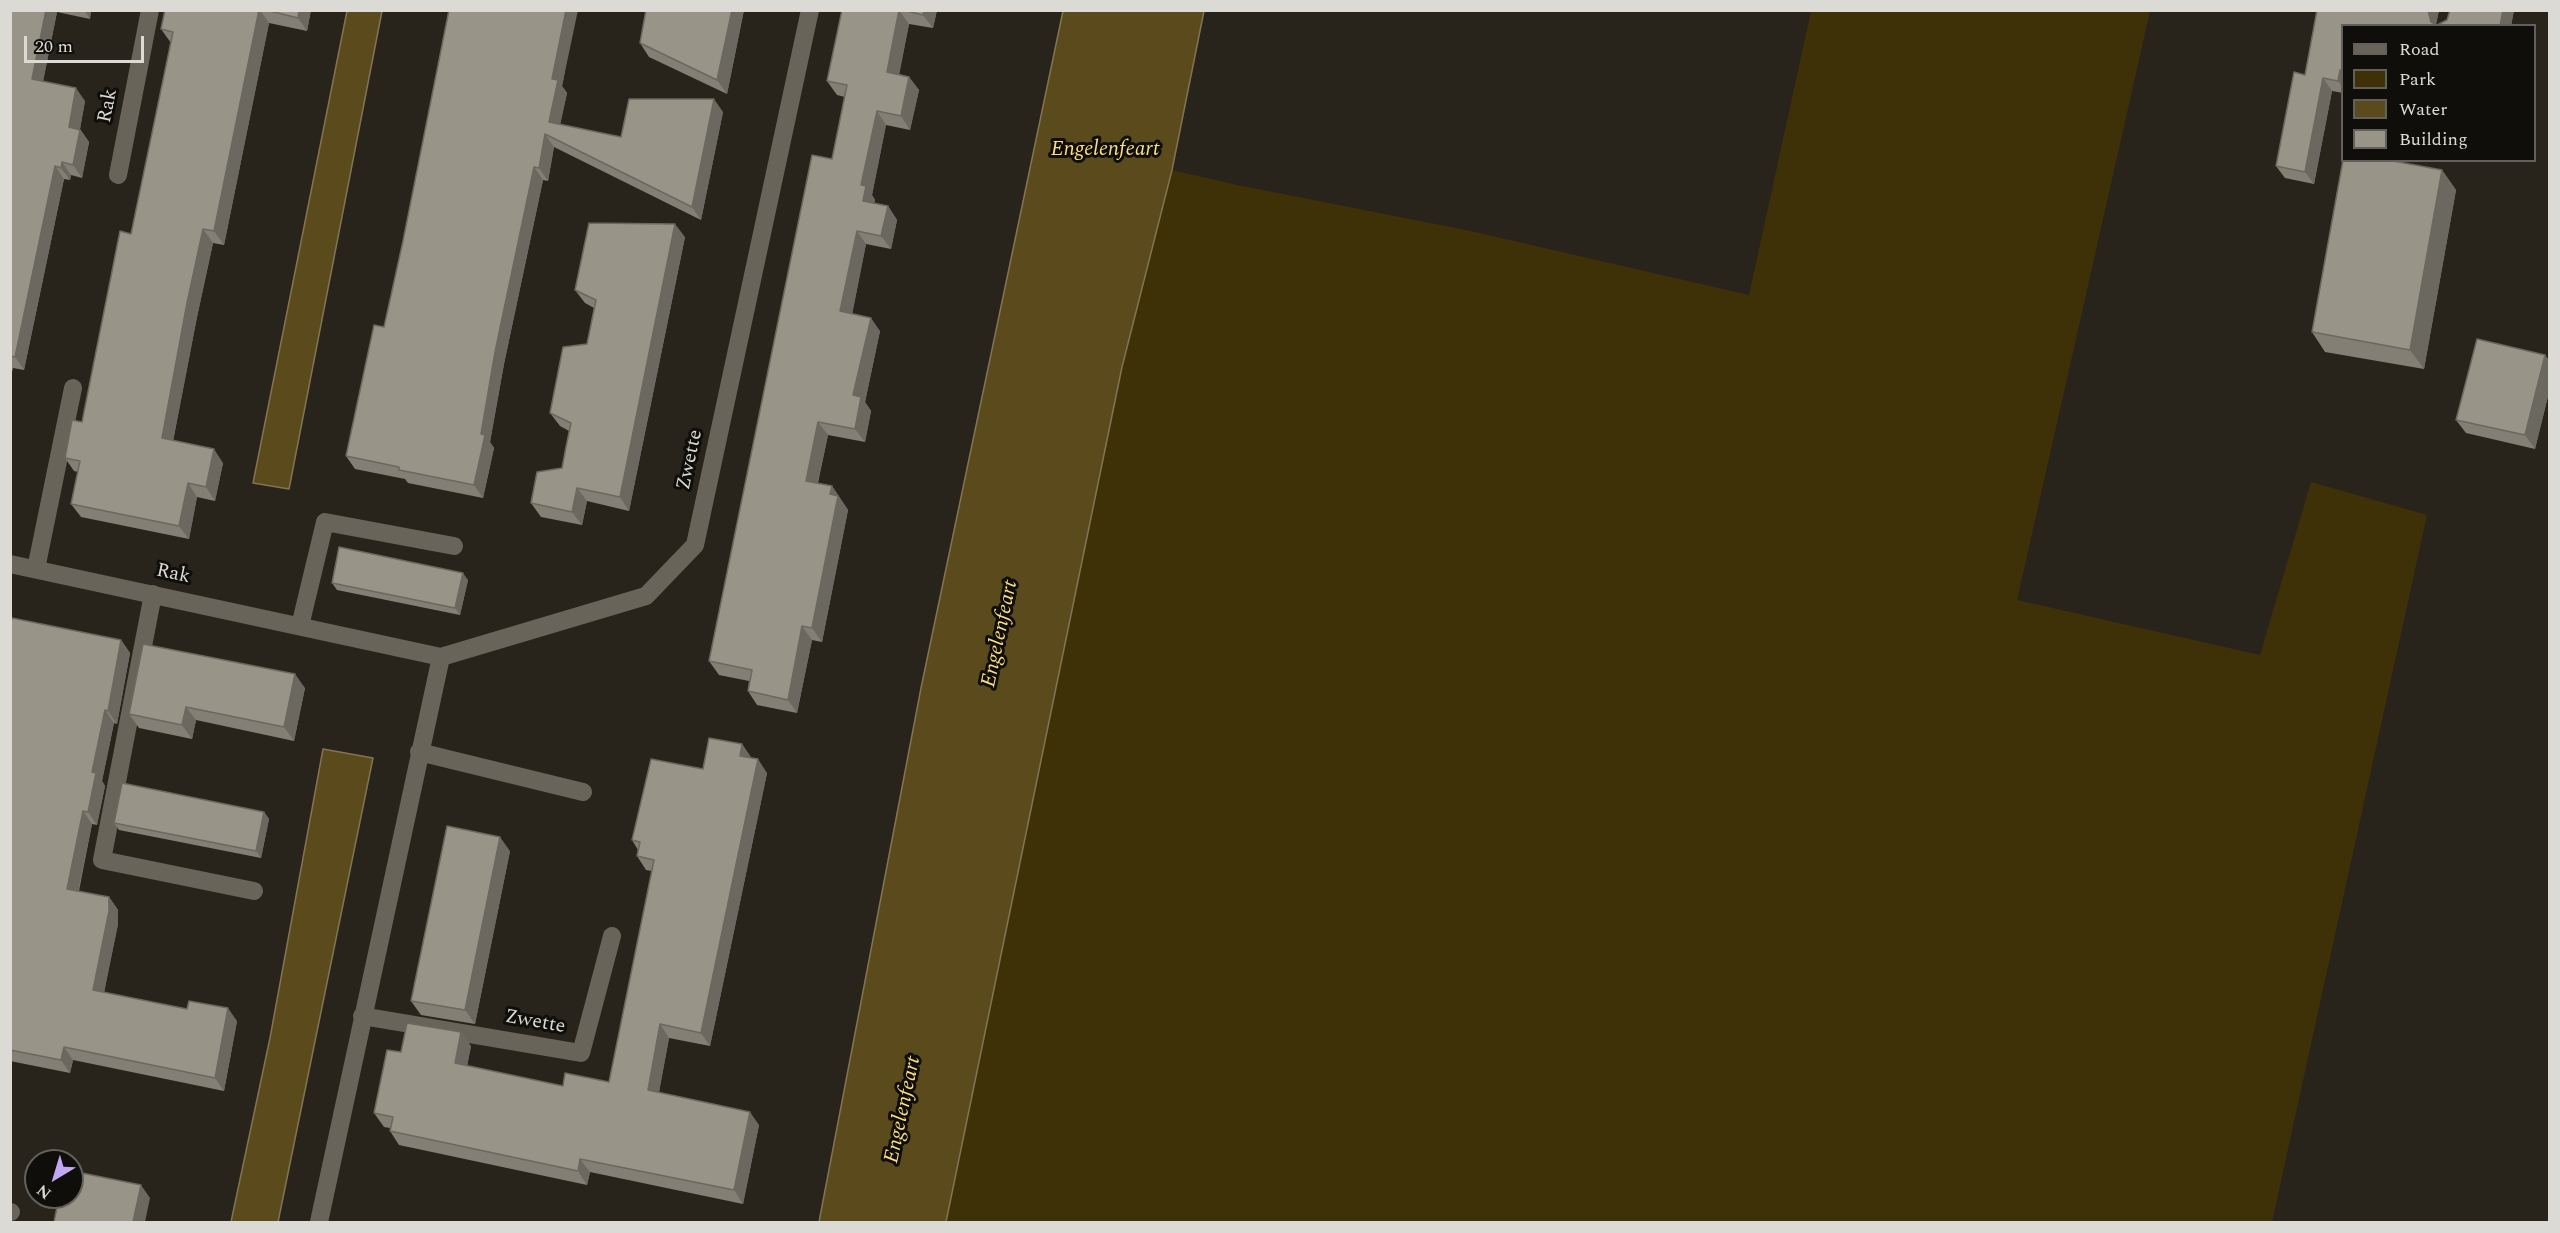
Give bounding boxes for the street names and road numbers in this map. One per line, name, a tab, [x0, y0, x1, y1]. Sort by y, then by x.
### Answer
street label: Rak	[94, 87, 124, 125]
street label: Zwette	[673, 428, 709, 492]
street label: Rak	[154, 560, 192, 590]
street label: Zwette	[503, 1006, 567, 1040]

